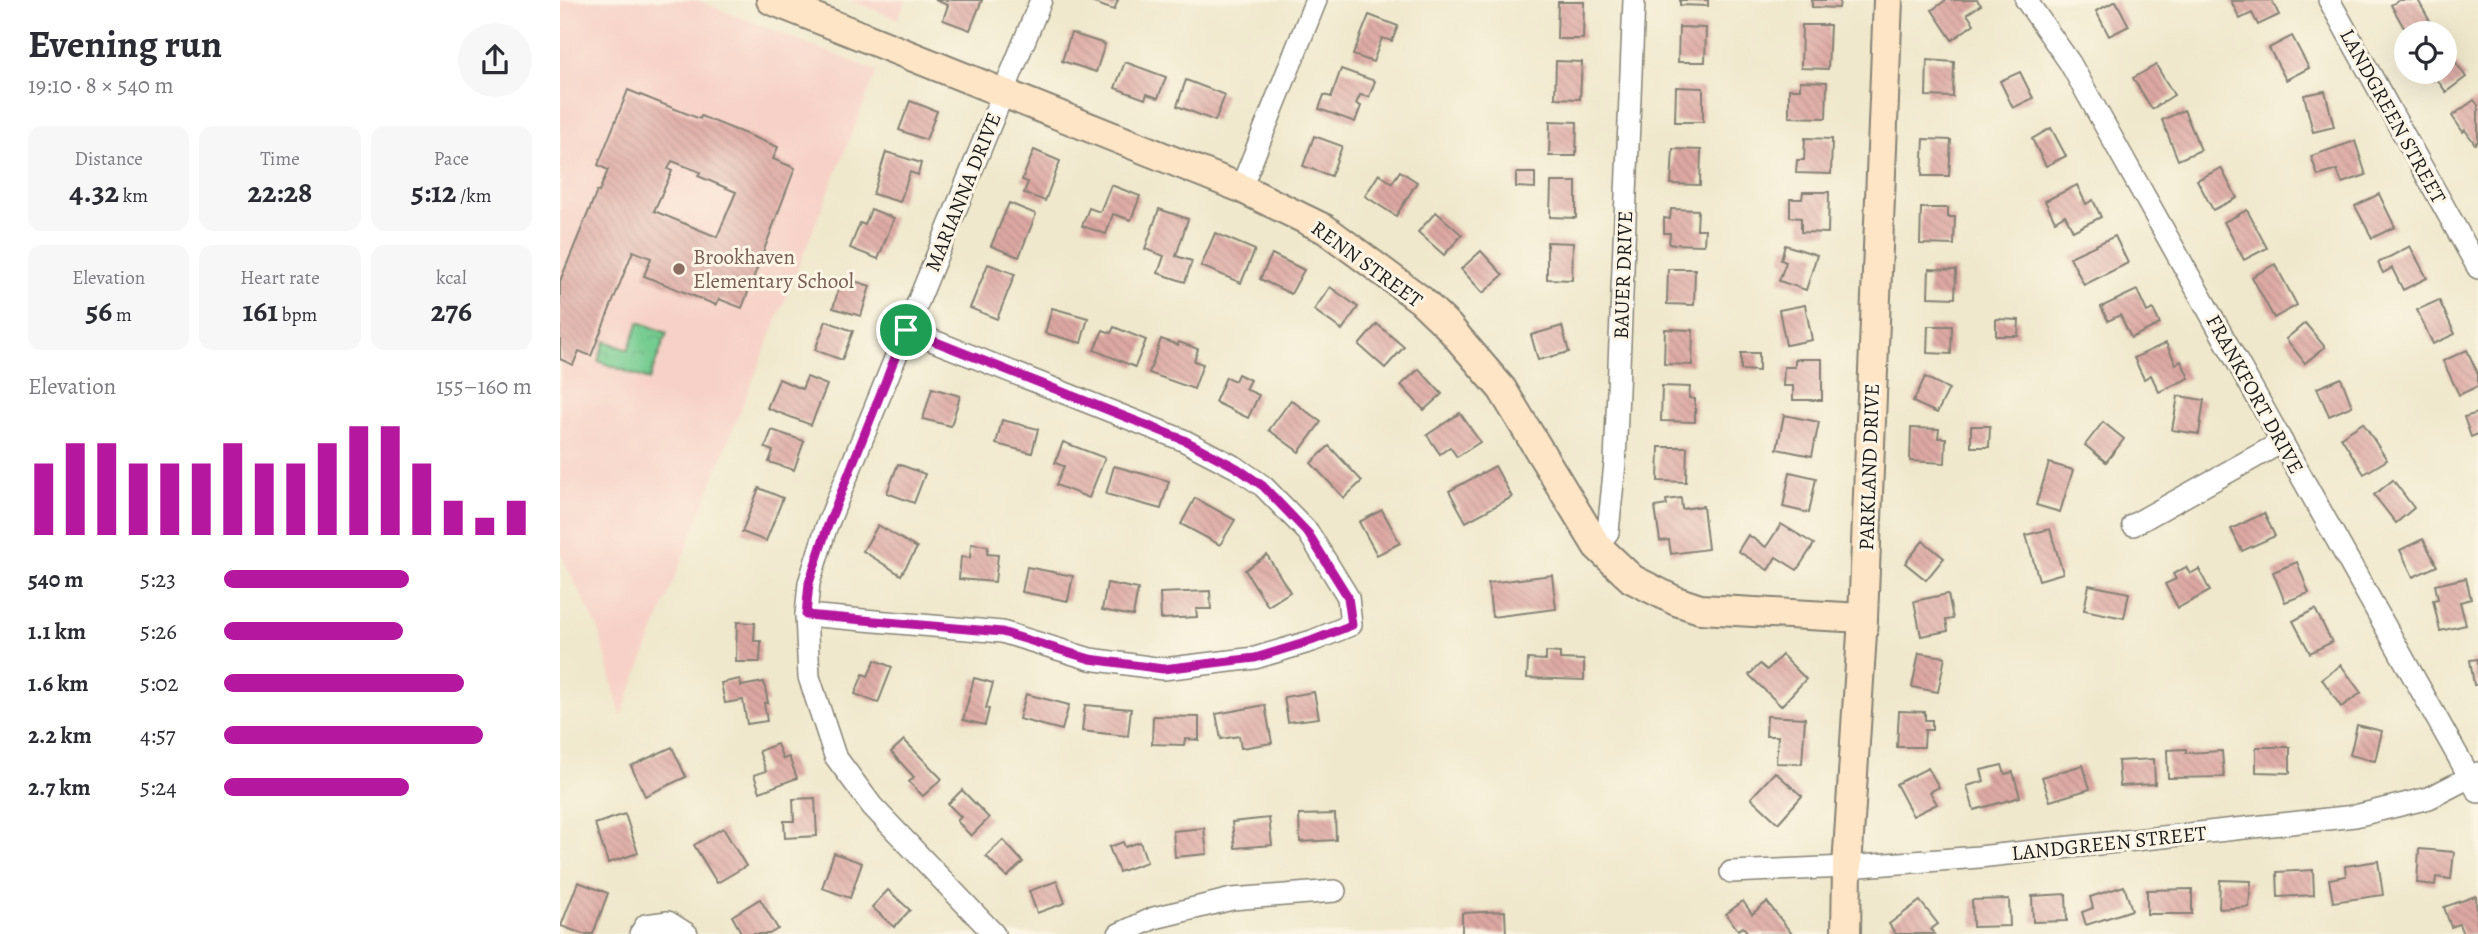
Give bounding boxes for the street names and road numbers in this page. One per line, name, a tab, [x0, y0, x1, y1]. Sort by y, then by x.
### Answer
street label: LANDGREEN STREET	[2333, 24, 2453, 209]
street label: MARIANNA DRIVE	[918, 108, 1008, 276]
street label: BAUER DRIVE	[1607, 210, 1639, 340]
street label: RENN STREET	[1306, 214, 1429, 314]
street label: FRANKFORT DRIVE	[2200, 309, 2310, 479]
street label: PARKLAND DRIVE	[1852, 383, 1886, 551]
street label: LANDGREEN STREET	[2010, 819, 2208, 867]

